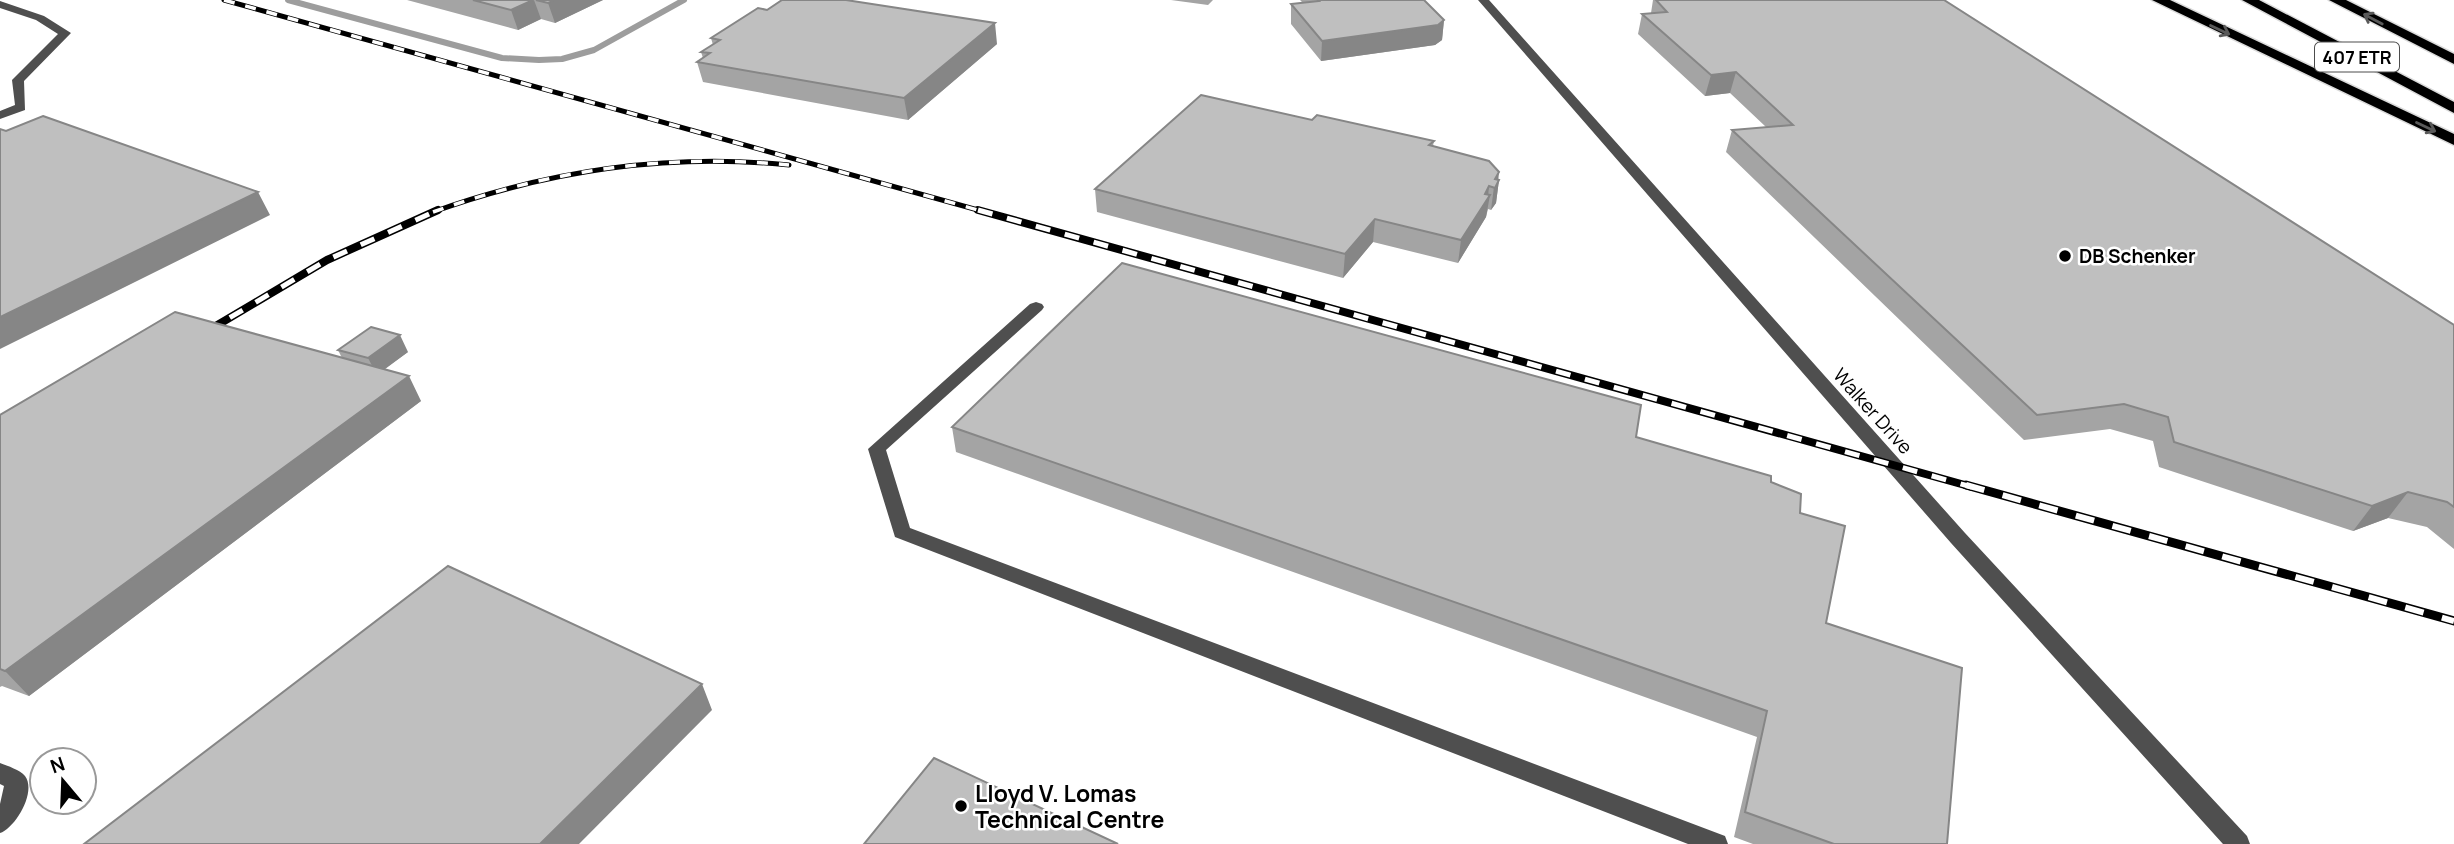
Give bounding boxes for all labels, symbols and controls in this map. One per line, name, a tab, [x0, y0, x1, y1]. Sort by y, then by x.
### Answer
one-way arrow	[2363, 12, 2383, 26]
one-way arrow	[2209, 24, 2230, 37]
road number: 407 ETR	[2315, 42, 2399, 72]
one-way arrow	[2415, 121, 2436, 134]
place label: DB Schenker	[2079, 243, 2196, 269]
marker: DB Schenker	[2057, 248, 2073, 264]
street label: Walker Drive	[1827, 362, 1919, 460]
north arrow	[28, 746, 98, 816]
text: N	[47, 750, 68, 779]
place label: Lloyd V. Lomas Technical Centre	[975, 777, 1165, 835]
marker: Lloyd V. Lomas Technical Centre	[953, 798, 969, 814]

